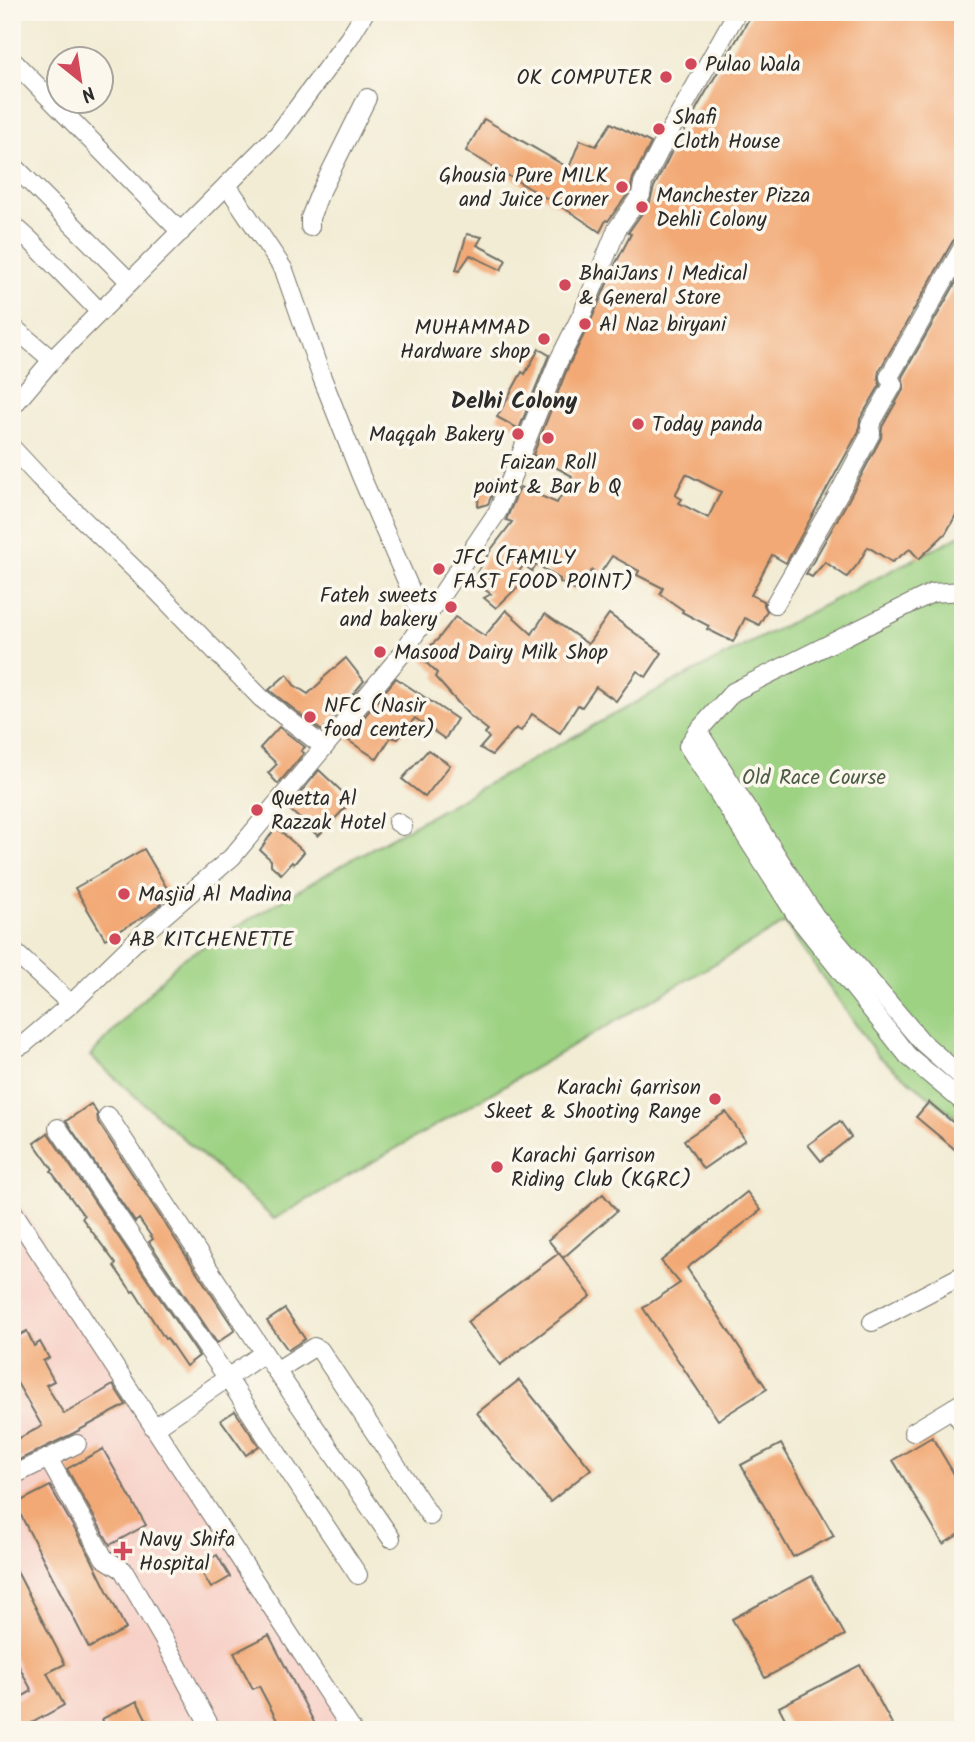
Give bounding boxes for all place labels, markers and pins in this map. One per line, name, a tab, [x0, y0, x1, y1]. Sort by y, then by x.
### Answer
place label: Pulao Wala	[705, 49, 801, 82]
marker: Pulao Wala	[683, 56, 699, 72]
place label: OK COMPUTER	[517, 62, 652, 95]
marker: OK COMPUTER	[658, 69, 674, 85]
place label: Shafi Cloth House	[673, 102, 781, 159]
marker: Shafi Cloth House	[651, 121, 667, 137]
place label: Ghousia Pure MILK and Juice Corner	[439, 160, 609, 217]
marker: Ghousia Pure MILK and Juice Corner	[614, 179, 630, 195]
place label: Manchester Pizza Dehli Colony	[656, 180, 810, 237]
marker: Manchester Pizza Dehli Colony	[634, 199, 650, 215]
place label: BhaiJans I Medical & General Store	[579, 258, 747, 315]
marker: BhaiJans I Medical & General Store	[557, 277, 573, 293]
place label: Al Naz biryani	[599, 309, 727, 342]
place label: MUHAMMAD Hardware shop	[400, 312, 530, 369]
marker: Al Naz biryani	[577, 316, 593, 332]
marker: MUHAMMAD Hardware shop	[536, 331, 552, 347]
place label: Today panda	[652, 409, 763, 442]
marker: Today panda	[630, 416, 646, 432]
place label: Maqqah Bakery	[369, 419, 504, 452]
marker: Maqqah Bakery	[510, 426, 526, 442]
marker: Faizan Roll point & Bar b Q	[540, 430, 556, 446]
place label: Faizan Roll point & Bar b Q	[474, 447, 622, 504]
place label: JFC (FAMILY FAST FOOD POINT)	[453, 542, 633, 599]
marker: JFC (FAMILY FAST FOOD POINT)	[431, 561, 447, 577]
place label: Fateh sweets and bakery	[320, 580, 437, 637]
marker: Fateh sweets and bakery	[443, 599, 459, 615]
place label: Masood Dairy Milk Shop	[394, 637, 608, 670]
marker: Masood Dairy Milk Shop	[372, 644, 388, 660]
place label: NFC (Nasir food center)	[324, 690, 435, 747]
marker: NFC (Nasir food center)	[302, 709, 318, 725]
place label: Quetta Al Razzak Hotel	[271, 783, 386, 840]
marker: Quetta Al Razzak Hotel	[249, 802, 265, 818]
place label: Masjid Al Madina	[138, 879, 292, 912]
marker: Masjid Al Madina	[116, 886, 132, 902]
place label: AB KITCHENETTE	[129, 924, 295, 957]
marker: AB KITCHENETTE	[107, 931, 123, 947]
place label: Karachi Garrison Skeet & Shooting Range	[484, 1072, 702, 1129]
marker: Karachi Garrison Skeet & Shooting Range	[707, 1091, 723, 1107]
place label: Karachi Garrison Riding Club (KGRC)	[511, 1140, 691, 1197]
marker: Karachi Garrison Riding Club (KGRC)	[489, 1159, 505, 1175]
place label: Navy Shifa Hospital	[139, 1524, 235, 1581]
marker: Navy Shifa Hospital	[113, 1541, 133, 1561]

